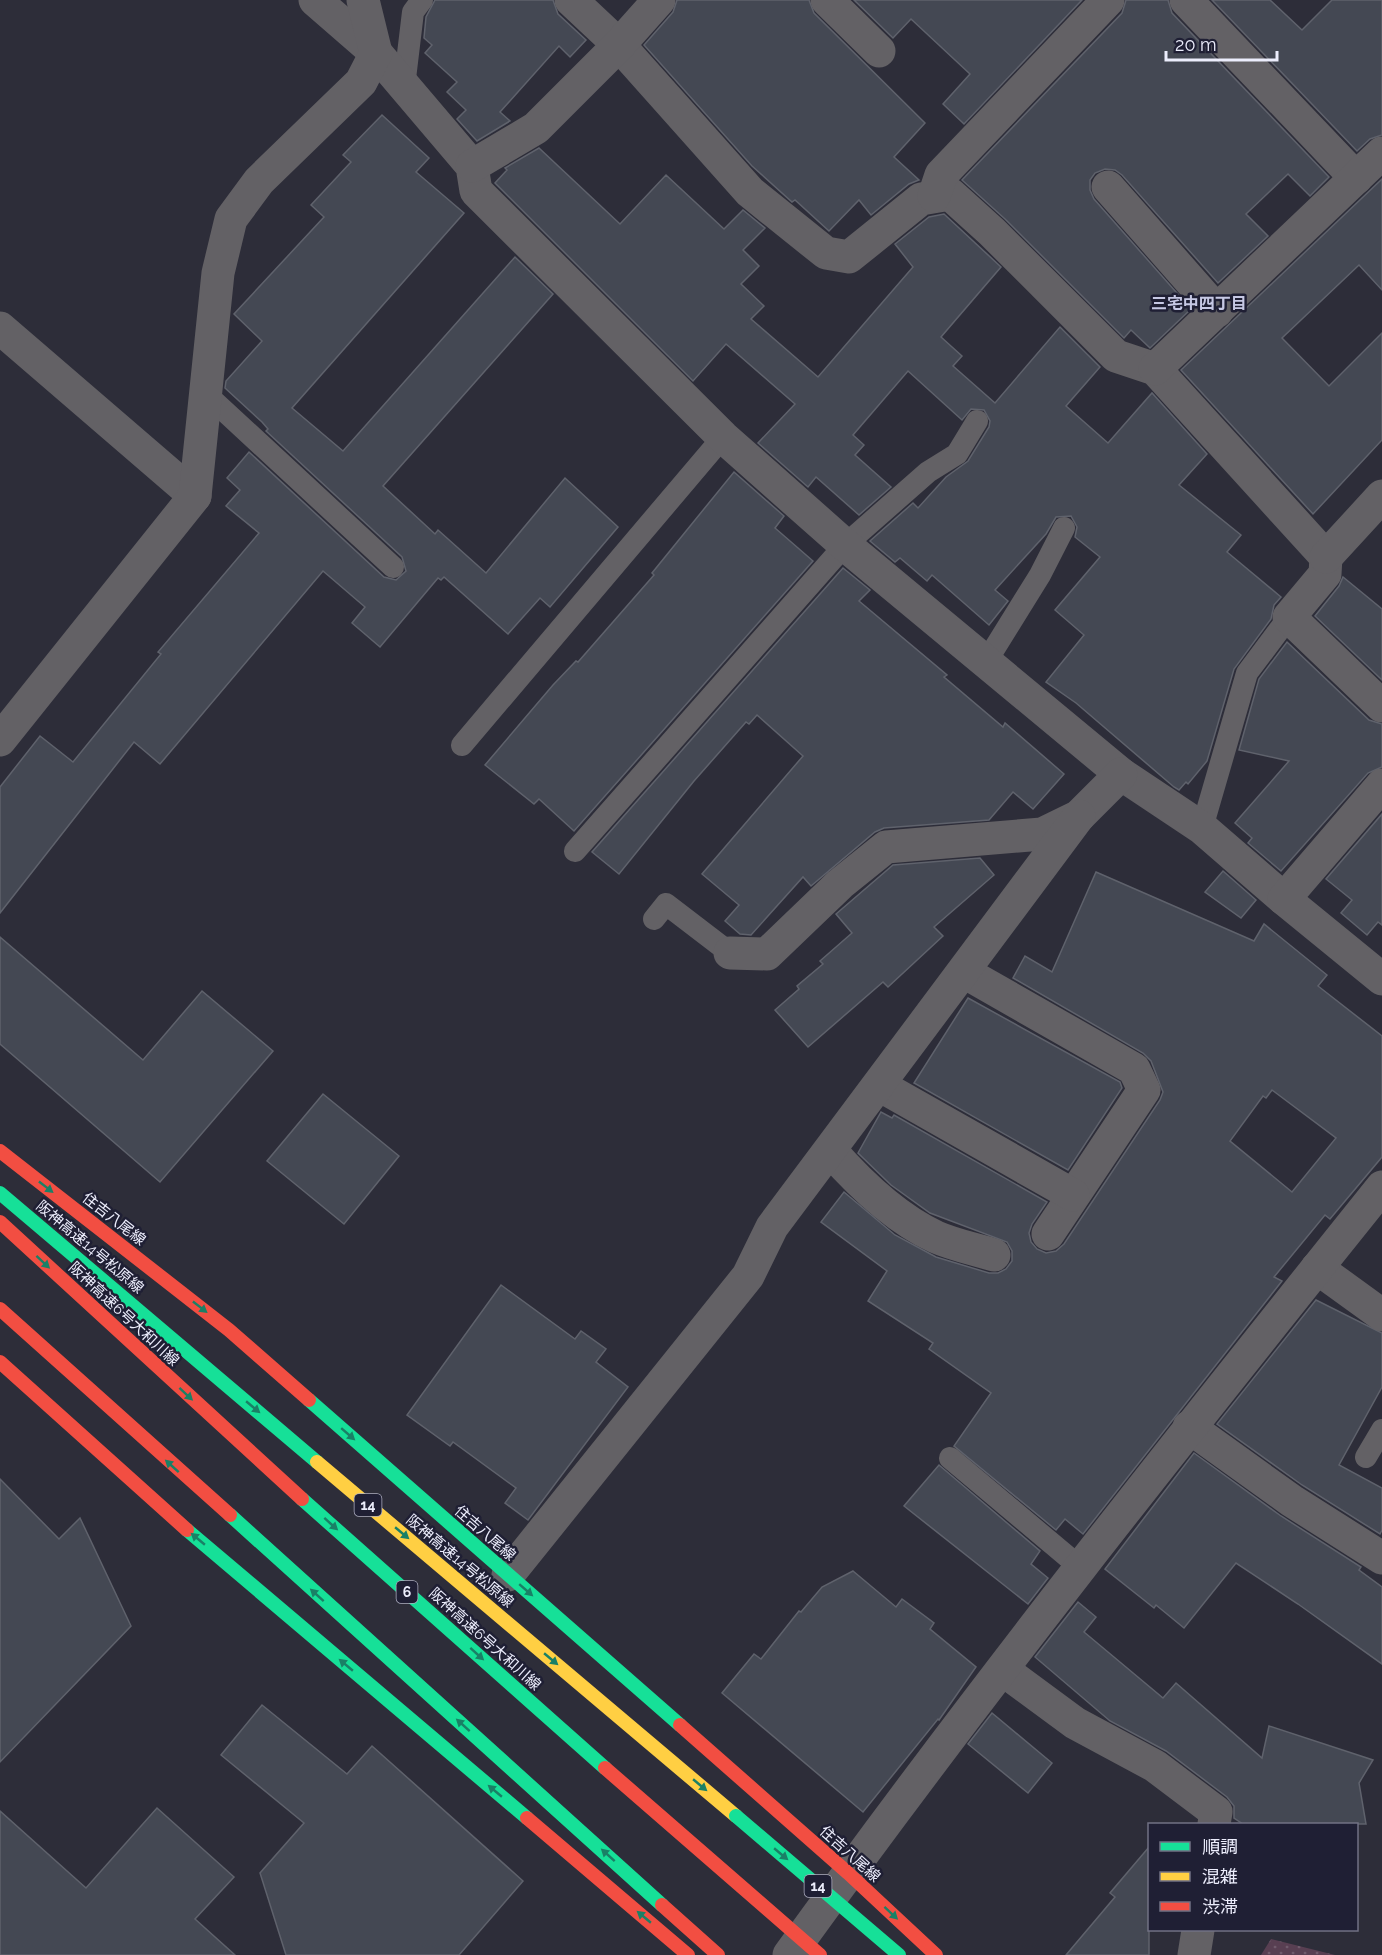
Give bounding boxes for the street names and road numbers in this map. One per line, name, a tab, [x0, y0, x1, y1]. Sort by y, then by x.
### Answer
street label: 住吉八尾線	[79, 1189, 149, 1249]
street label: 阪神高速14号松原線	[33, 1197, 147, 1297]
street label: 阪神高速6号大和川線	[65, 1258, 183, 1370]
road number: 14	[354, 1494, 382, 1516]
street label: 住吉八尾線	[451, 1502, 519, 1564]
street label: 阪神高速14号松原線	[403, 1511, 517, 1611]
road number: 6	[396, 1581, 418, 1603]
street label: 阪神高速6号大和川線	[425, 1584, 545, 1694]
street label: 住吉八尾線	[816, 1822, 884, 1886]
road number: 14	[804, 1875, 832, 1897]

